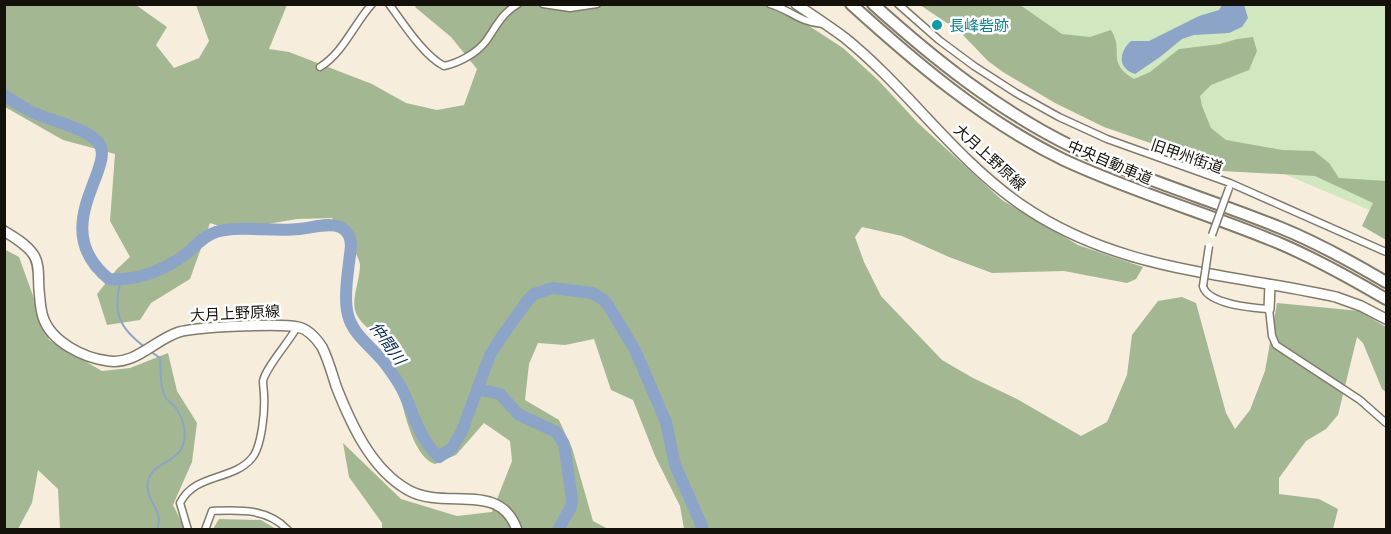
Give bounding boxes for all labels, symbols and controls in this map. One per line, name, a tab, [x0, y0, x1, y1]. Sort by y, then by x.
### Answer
place label: 長峰砦跡	[949, 16, 1009, 35]
marker: 長峰砦跡	[930, 18, 944, 32]
street label: 大月上野原線	[950, 120, 1030, 194]
street label: 旧甲州街道	[1148, 135, 1226, 177]
street label: 中央自動車道	[1065, 136, 1155, 188]
street label: 大月上野原線	[190, 301, 280, 325]
water label: 仲間川	[366, 318, 411, 370]

